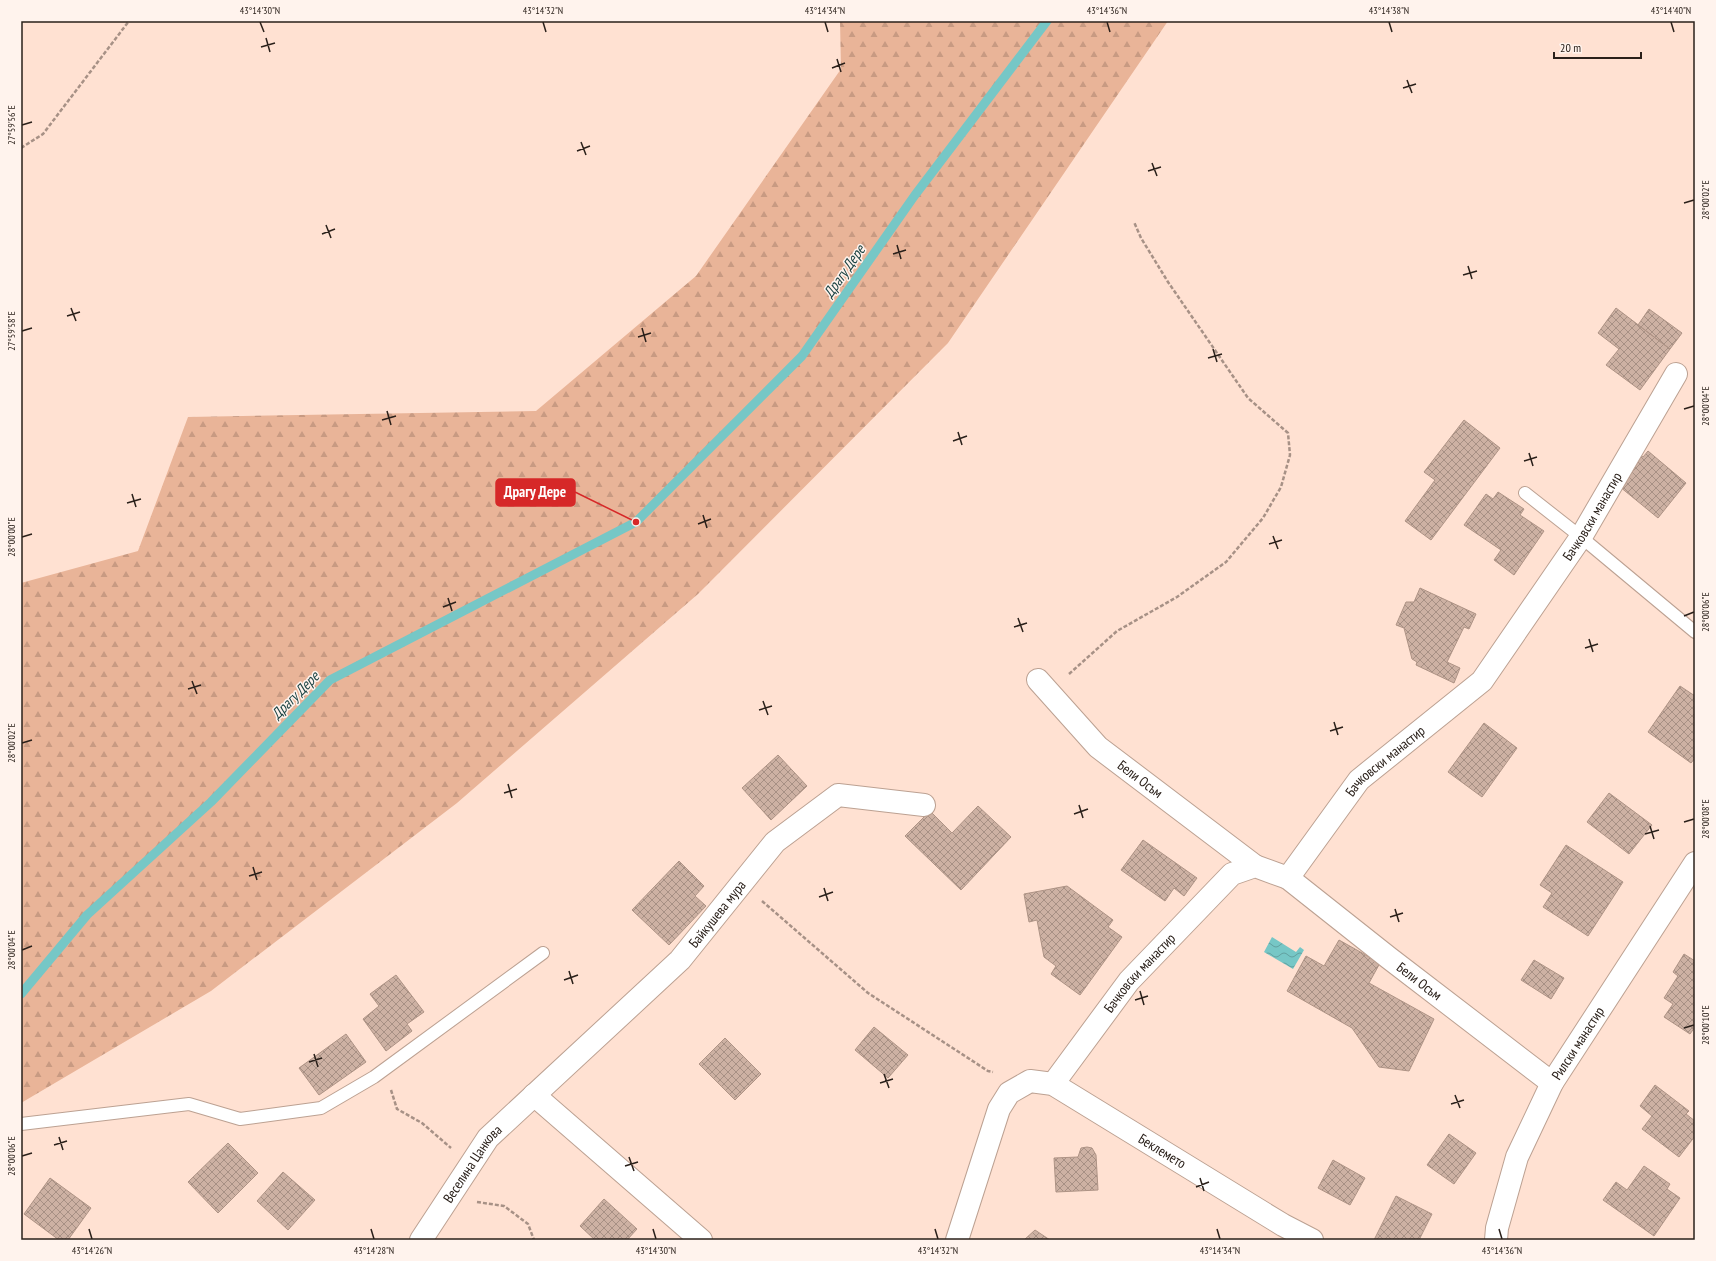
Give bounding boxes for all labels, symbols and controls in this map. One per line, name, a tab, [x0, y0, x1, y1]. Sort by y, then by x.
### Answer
text: 43°14'30"N	[240, 4, 280, 17]
text: 43°14'32"N	[523, 4, 563, 17]
text: 43°14'34"N	[805, 4, 845, 17]
text: 43°14'36"N	[1087, 4, 1127, 17]
text: 43°14'38"N	[1369, 4, 1409, 17]
text: 43°14'40"N	[1651, 4, 1691, 17]
scale bar	[1554, 34, 1641, 60]
text: 20 m	[1560, 40, 1581, 55]
text: 27°59'56"E	[5, 105, 18, 145]
text: 28°00'02"E	[1699, 180, 1712, 220]
water label: Драгу Дере	[818, 240, 869, 302]
text: 27°59'58"E	[5, 311, 18, 351]
text: 28°00'04"E	[1699, 386, 1712, 426]
street label: Бачковски манастир	[1558, 469, 1626, 564]
callout: Драгу Дере	[496, 479, 575, 506]
text: Драгу Дере	[504, 482, 566, 501]
text: 28°00'00"E	[5, 517, 18, 557]
text: 28°00'06"E	[1699, 592, 1712, 632]
water label: Драгу Дере	[266, 667, 323, 724]
street label: Бачковски манастир	[1341, 722, 1429, 800]
text: 28°00'02"E	[5, 723, 18, 763]
street label: Бели Осъм	[1114, 756, 1167, 802]
text: 28°00'08"E	[1699, 799, 1712, 839]
street label: Байкушева мура	[685, 877, 750, 951]
street label: Бачковски манастир	[1100, 929, 1179, 1016]
text: 28°00'04"E	[5, 930, 18, 970]
street label: Бели Осъм	[1393, 958, 1445, 1004]
street label: Рилски манастир	[1547, 1003, 1608, 1083]
text: 28°00'10"E	[1699, 1005, 1712, 1045]
street label: Веселина Цанкова	[439, 1121, 506, 1206]
street label: Беклемето	[1135, 1130, 1189, 1172]
text: 28°00'06"E	[5, 1136, 18, 1176]
text: 43°14'26"N	[72, 1244, 112, 1257]
text: 43°14'28"N	[354, 1244, 394, 1257]
text: 43°14'30"N	[636, 1244, 676, 1257]
text: 43°14'32"N	[918, 1244, 958, 1257]
text: 43°14'34"N	[1200, 1244, 1240, 1257]
text: 43°14'36"N	[1482, 1244, 1522, 1257]

